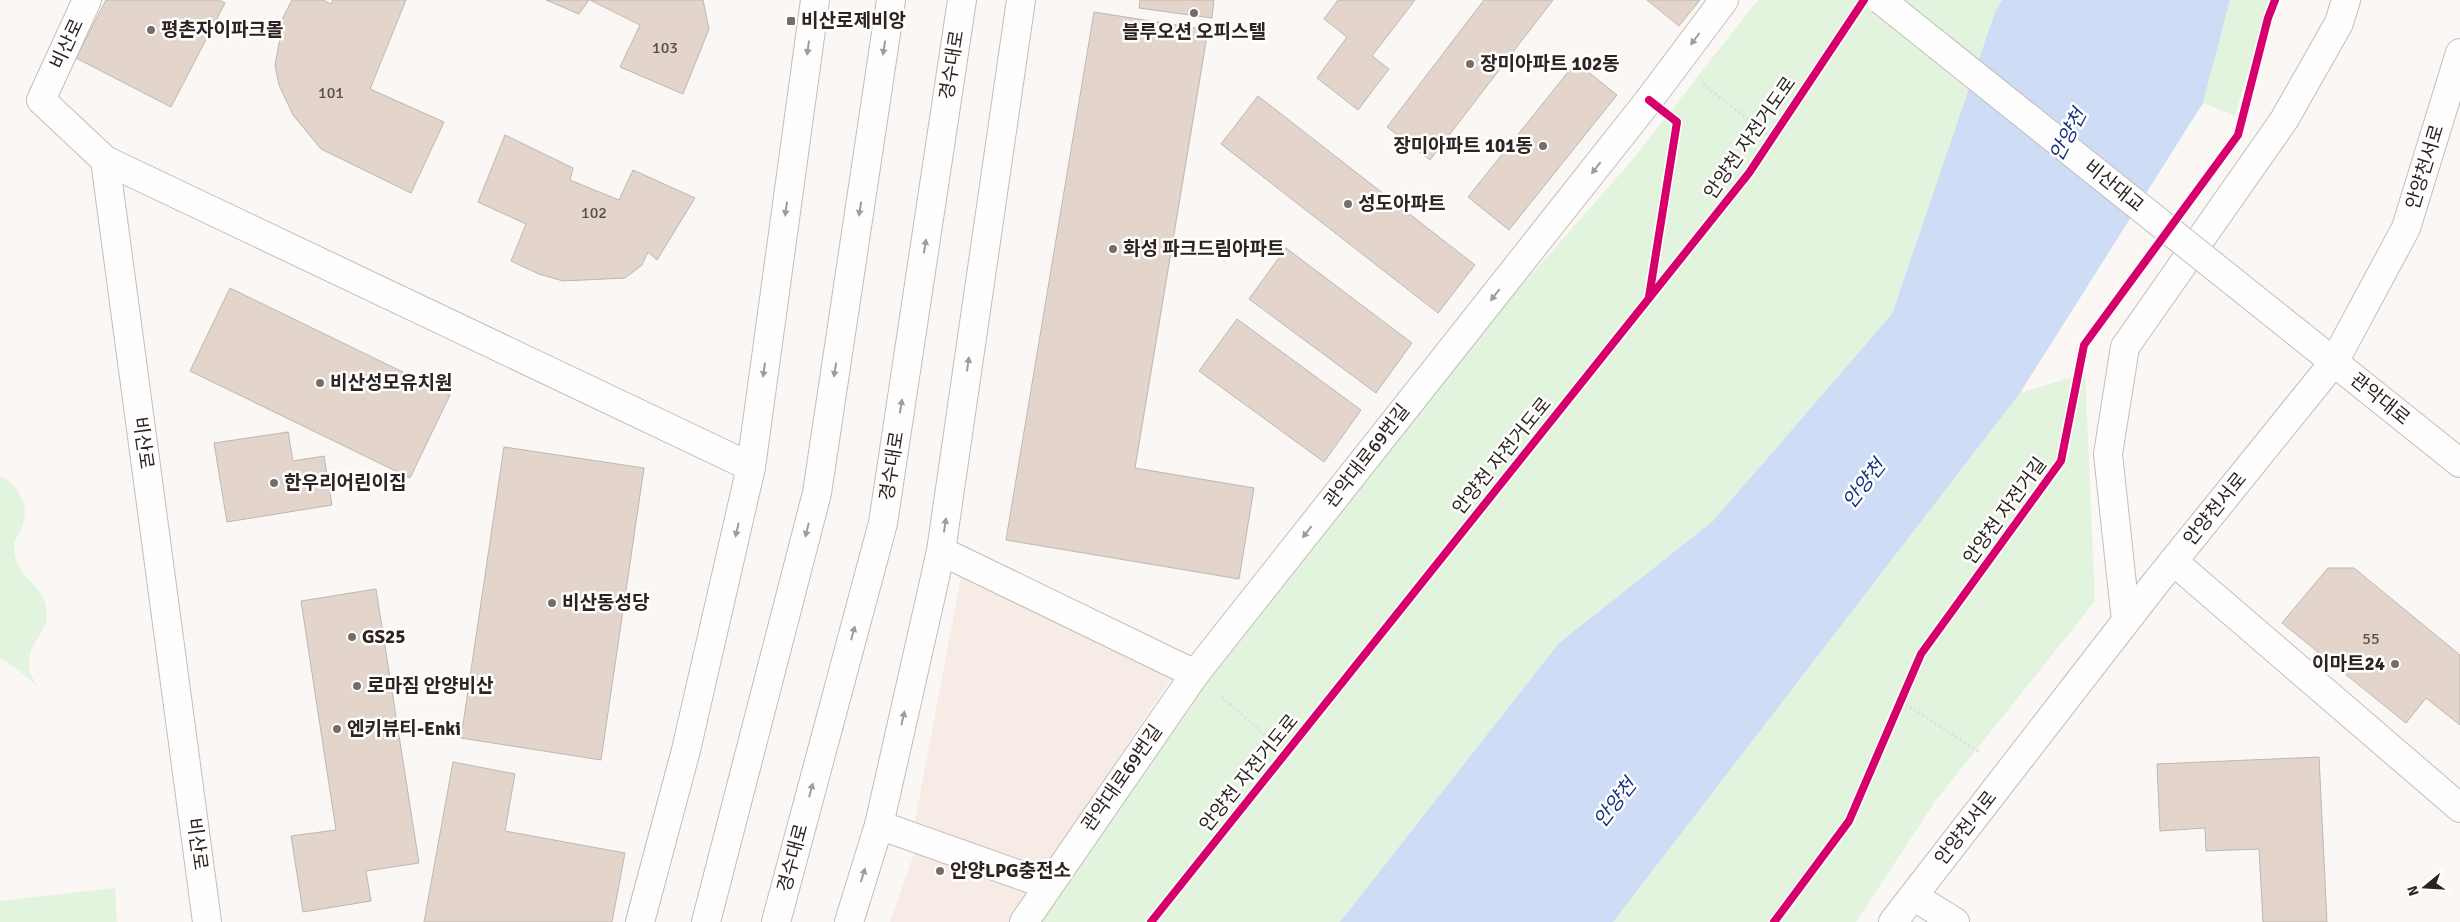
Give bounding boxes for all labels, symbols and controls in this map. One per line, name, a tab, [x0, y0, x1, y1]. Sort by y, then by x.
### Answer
marker: 블루오션 오피스텔	[1188, 7, 1200, 19]
place label: 비산로제비앙	[801, 9, 906, 33]
street label: 비산로	[45, 15, 89, 73]
marker: 비산로제비앙	[785, 15, 797, 27]
place label: 평촌자이파크몰	[161, 18, 283, 42]
place label: 블루오션 오피스텔	[1122, 20, 1266, 44]
marker: 평촌자이파크몰	[145, 24, 157, 36]
street label: 경수대로	[935, 29, 969, 101]
one-way arrow	[1690, 32, 1700, 46]
house number: 103	[652, 38, 678, 58]
one-way arrow	[804, 41, 812, 57]
one-way arrow	[879, 41, 887, 57]
place label: 장미아파트 102동	[1480, 52, 1620, 76]
marker: 장미아파트 102동	[1464, 58, 1476, 70]
street label: 안양천 자전거도로	[1699, 72, 1801, 204]
house number: 101	[318, 83, 344, 103]
water label: 안양천	[2044, 102, 2093, 165]
street label: 안양천서로	[2401, 122, 2449, 212]
place label: 장미아파트 101동	[1393, 134, 1533, 158]
marker: 장미아파트 101동	[1537, 140, 1549, 152]
street label: 비산대교	[2079, 155, 2149, 217]
one-way arrow	[1590, 161, 1601, 174]
place label: 성도아파트	[1358, 192, 1445, 216]
marker: 성도아파트	[1342, 198, 1354, 210]
one-way arrow	[855, 201, 863, 217]
one-way arrow	[782, 202, 790, 218]
house number: 102	[581, 203, 607, 223]
one-way arrow	[921, 237, 929, 253]
place label: 화성 파크드림아파트	[1123, 237, 1285, 261]
marker: 화성 파크드림아파트	[1107, 243, 1119, 255]
one-way arrow	[1490, 288, 1500, 302]
one-way arrow	[964, 356, 972, 372]
one-way arrow	[831, 362, 839, 378]
one-way arrow	[760, 363, 768, 379]
street label: 관악대로	[2345, 368, 2415, 430]
place label: 비산성모유치원	[330, 371, 452, 395]
marker: 비산성모유치원	[314, 377, 326, 389]
street label: 안양천 자전거도로	[1447, 392, 1557, 520]
one-way arrow	[897, 398, 905, 414]
street label: 관악대로69번길	[1319, 399, 1415, 513]
street label: 비산로	[127, 415, 159, 471]
street label: 경수대로	[875, 430, 909, 502]
water label: 안양천	[1837, 453, 1892, 513]
street label: 안양천 자전거길	[1958, 453, 2052, 569]
street label: 안양천서로	[2178, 467, 2252, 551]
place label: 한우리어린이집	[284, 471, 406, 495]
marker: 한우리어린이집	[268, 477, 280, 489]
one-way arrow	[941, 517, 949, 533]
one-way arrow	[803, 522, 811, 537]
one-way arrow	[733, 523, 741, 538]
one-way arrow	[1302, 525, 1313, 538]
place label: 비산동성당	[562, 591, 650, 615]
marker: 비산동성당	[546, 597, 558, 609]
place label: GS25	[362, 625, 406, 649]
one-way arrow	[850, 626, 858, 641]
house number: 55	[2362, 629, 2380, 649]
marker: GS25	[346, 631, 358, 643]
place label: 이마트24	[2312, 652, 2385, 676]
marker: 이마트24	[2389, 658, 2401, 670]
place label: 로마짐 안양비산	[367, 674, 494, 698]
marker: 로마짐 안양비산	[351, 680, 363, 692]
street label: 안양천 자전거도로	[1194, 709, 1304, 837]
one-way arrow	[899, 711, 907, 726]
place label: 엔키뷰티-Enki	[347, 717, 461, 741]
street label: 관악대로69번길	[1076, 720, 1168, 836]
marker: 엔키뷰티-Enki	[331, 723, 343, 735]
water label: 안양천	[1588, 772, 1643, 832]
one-way arrow	[808, 783, 816, 798]
street label: 안양천서로	[1930, 786, 2002, 870]
street label: 비산로	[181, 816, 213, 872]
street label: 경수대로	[772, 821, 814, 895]
place label: 안양LPG충전소	[950, 859, 1071, 883]
north arrow	[2400, 862, 2450, 912]
marker: 안양LPG충전소	[934, 865, 946, 877]
one-way arrow	[860, 868, 868, 883]
text: N	[2404, 884, 2423, 898]

